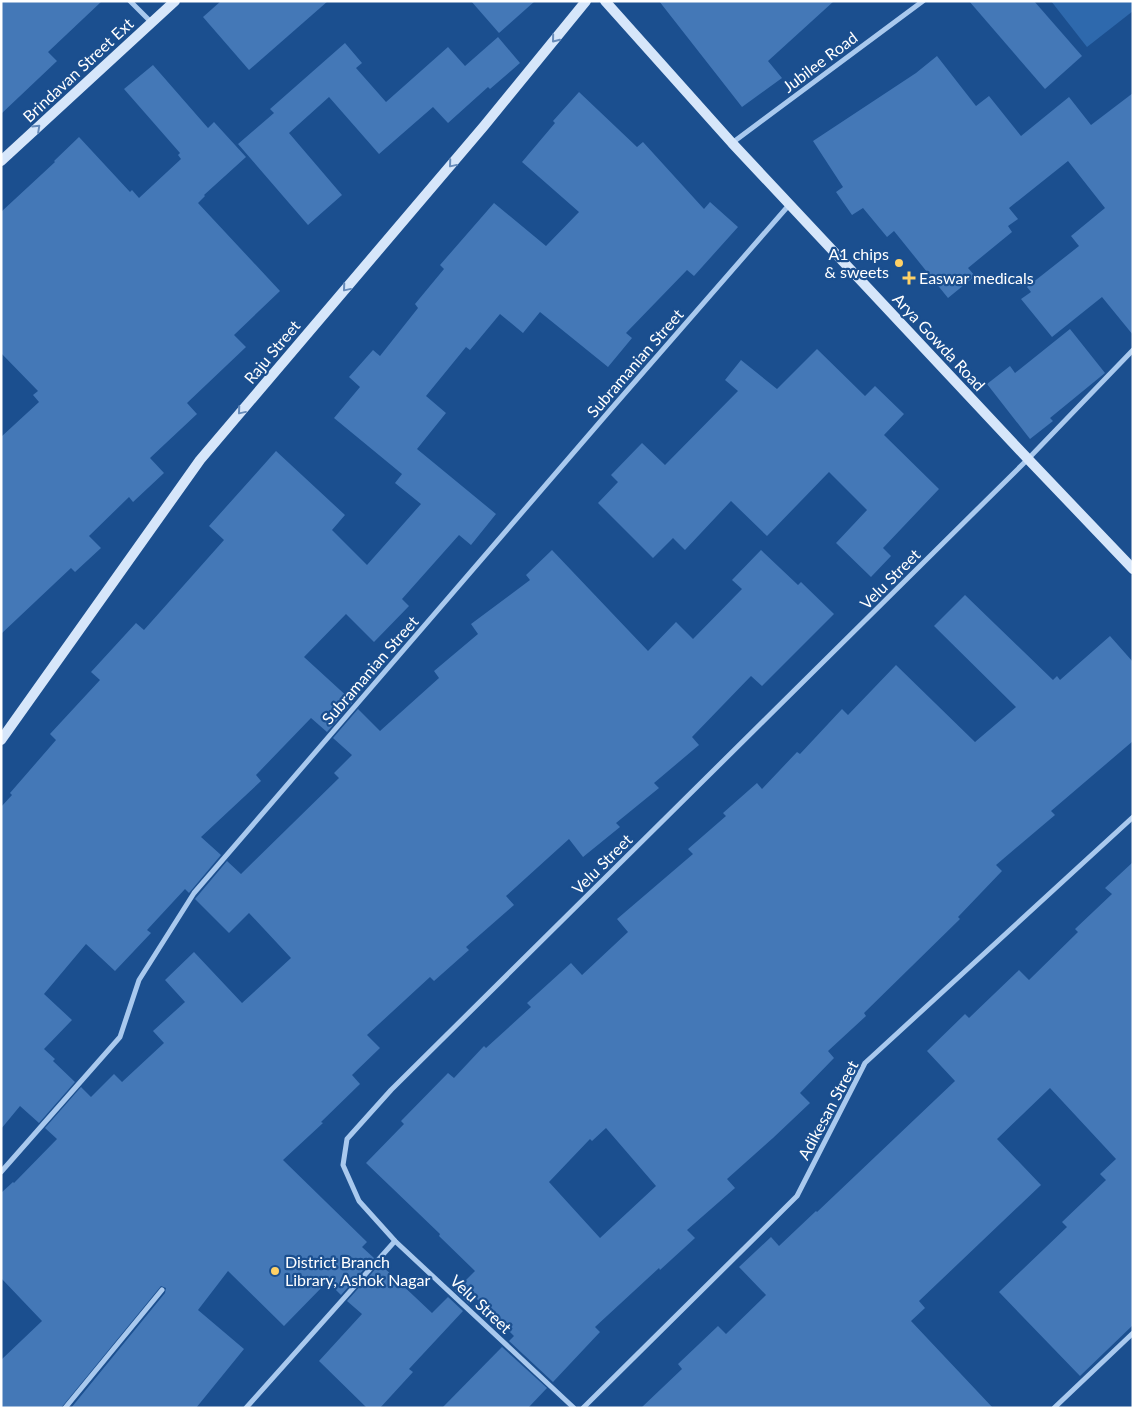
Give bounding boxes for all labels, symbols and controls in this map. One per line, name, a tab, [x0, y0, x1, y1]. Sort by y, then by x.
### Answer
street label: Brindavan Street Ext	[19, 13, 137, 126]
street label: Jubilee Road	[779, 27, 861, 96]
one-way arrow	[553, 33, 561, 42]
one-way arrow	[32, 125, 41, 134]
one-way arrow	[449, 159, 458, 168]
place label: A1 chips & sweets	[825, 244, 889, 281]
marker: A1 chips & sweets	[893, 257, 905, 269]
place label: Easwar medicals	[919, 268, 1034, 287]
marker: Easwar medicals	[903, 272, 915, 284]
one-way arrow	[343, 282, 352, 291]
street label: Arya Gowda Road	[889, 289, 989, 394]
street label: Subramanian Street	[583, 305, 687, 421]
street label: Raju Street	[240, 316, 304, 387]
one-way arrow	[238, 406, 247, 415]
street label: Velu Street	[856, 545, 924, 613]
street label: Subramanian Street	[318, 612, 422, 728]
street label: Velu Street	[568, 830, 636, 898]
street label: Adikesan Street	[793, 1057, 862, 1163]
place label: District Branch Library, Ashok Nagar	[285, 1252, 431, 1289]
marker: District Branch Library, Ashok Nagar	[269, 1265, 281, 1277]
street label: Velu Street	[447, 1270, 516, 1337]

